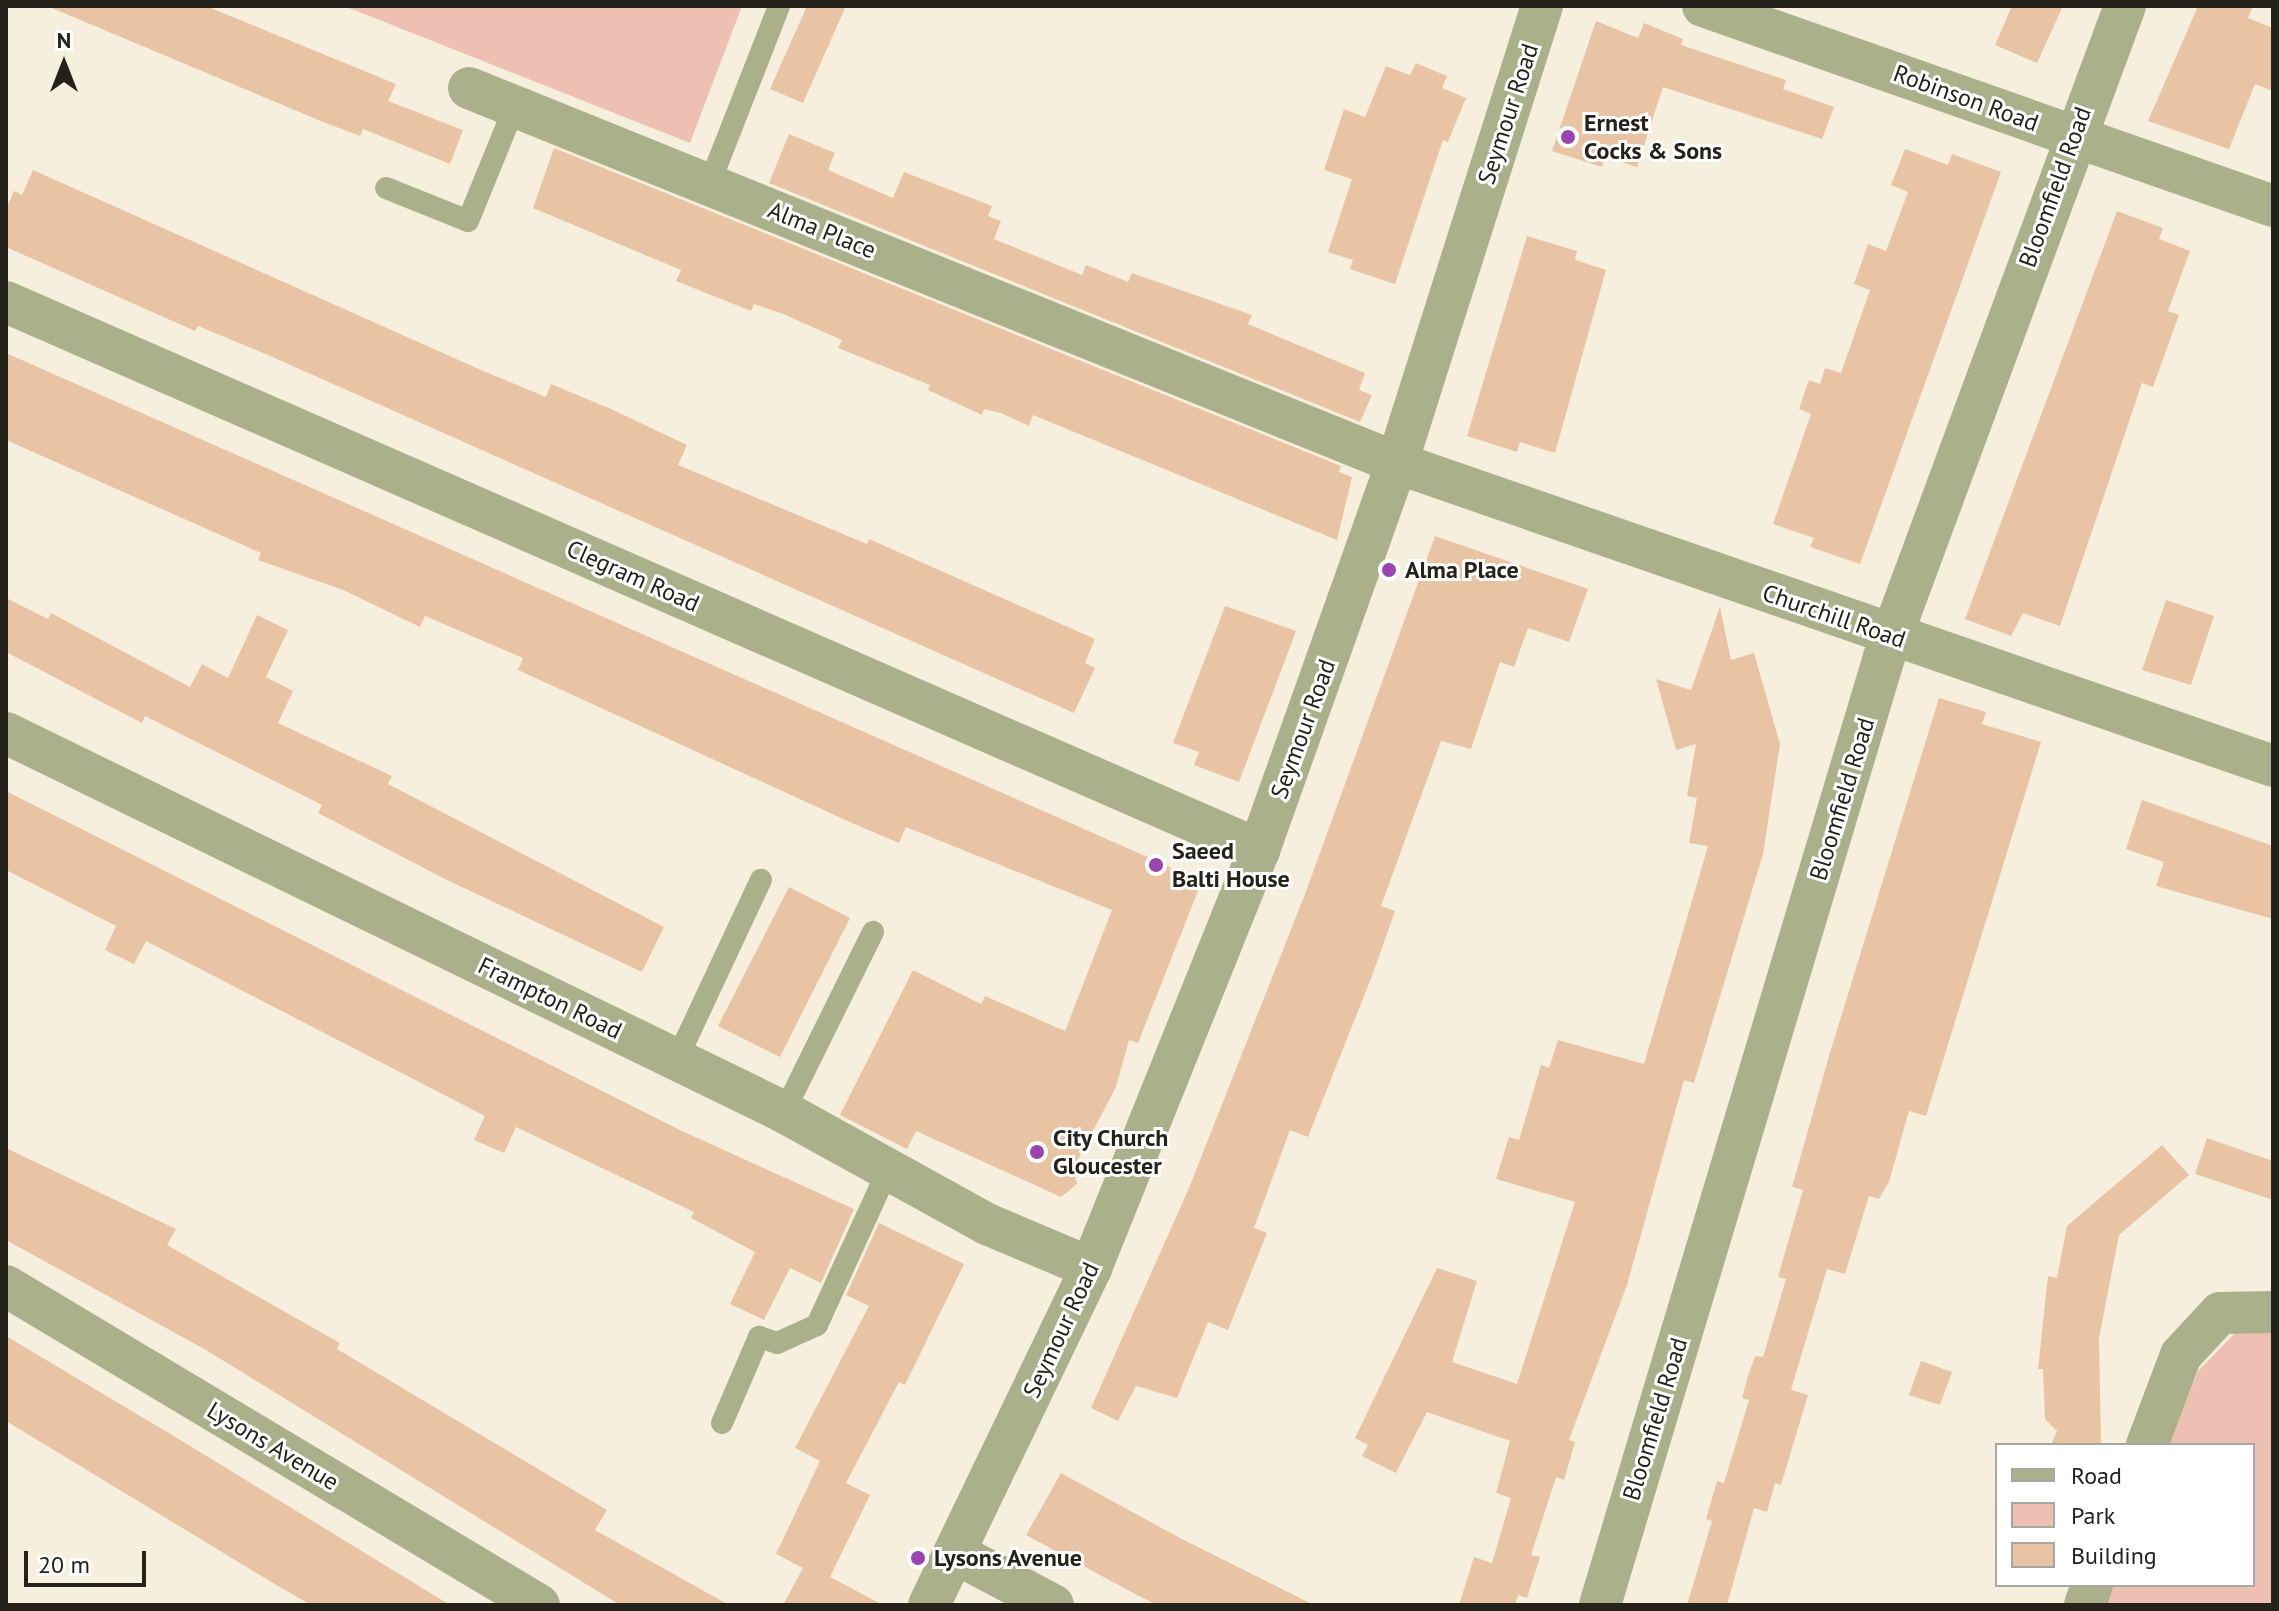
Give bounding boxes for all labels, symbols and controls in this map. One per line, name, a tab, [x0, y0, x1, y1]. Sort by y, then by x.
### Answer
north arrow	[24, 24, 104, 104]
text: N	[57, 26, 71, 54]
street label: Seymour Road	[1472, 40, 1544, 188]
street label: Robinson Road	[1890, 59, 2042, 137]
street label: Bloomfield Road	[2013, 103, 2097, 271]
place label: Ernest Cocks & Sons	[1584, 109, 1722, 165]
marker: Ernest Cocks & Sons	[1559, 128, 1577, 146]
street label: Alma Place	[764, 195, 880, 265]
street label: Clegram Road	[562, 534, 704, 618]
place label: Alma Place	[1405, 556, 1519, 584]
marker: Alma Place	[1380, 561, 1398, 579]
street label: Churchill Road	[1759, 578, 1909, 654]
street label: Seymour Road	[1264, 655, 1342, 803]
street label: Bloomfield Road	[1804, 714, 1880, 884]
place label: Saeed Balti House	[1172, 837, 1290, 893]
marker: Saeed Balti House	[1147, 856, 1165, 874]
street label: Frampton Road	[474, 951, 626, 1045]
place label: City Church Gloucester	[1053, 1124, 1170, 1180]
marker: City Church Gloucester	[1028, 1143, 1046, 1161]
street label: Seymour Road	[1017, 1258, 1105, 1402]
street label: Bloomfield Road	[1617, 1334, 1693, 1504]
street label: Lysons Avenue	[202, 1395, 344, 1497]
legend	[1995, 1443, 2255, 1587]
text: Road	[2071, 1460, 2122, 1491]
text: Park	[2071, 1500, 2115, 1531]
scale bar	[28, 1535, 150, 1585]
text: Building	[2071, 1540, 2157, 1571]
place label: Lysons Avenue	[934, 1544, 1083, 1572]
text: 20 m	[38, 1549, 90, 1580]
marker: Lysons Avenue	[909, 1549, 927, 1567]

